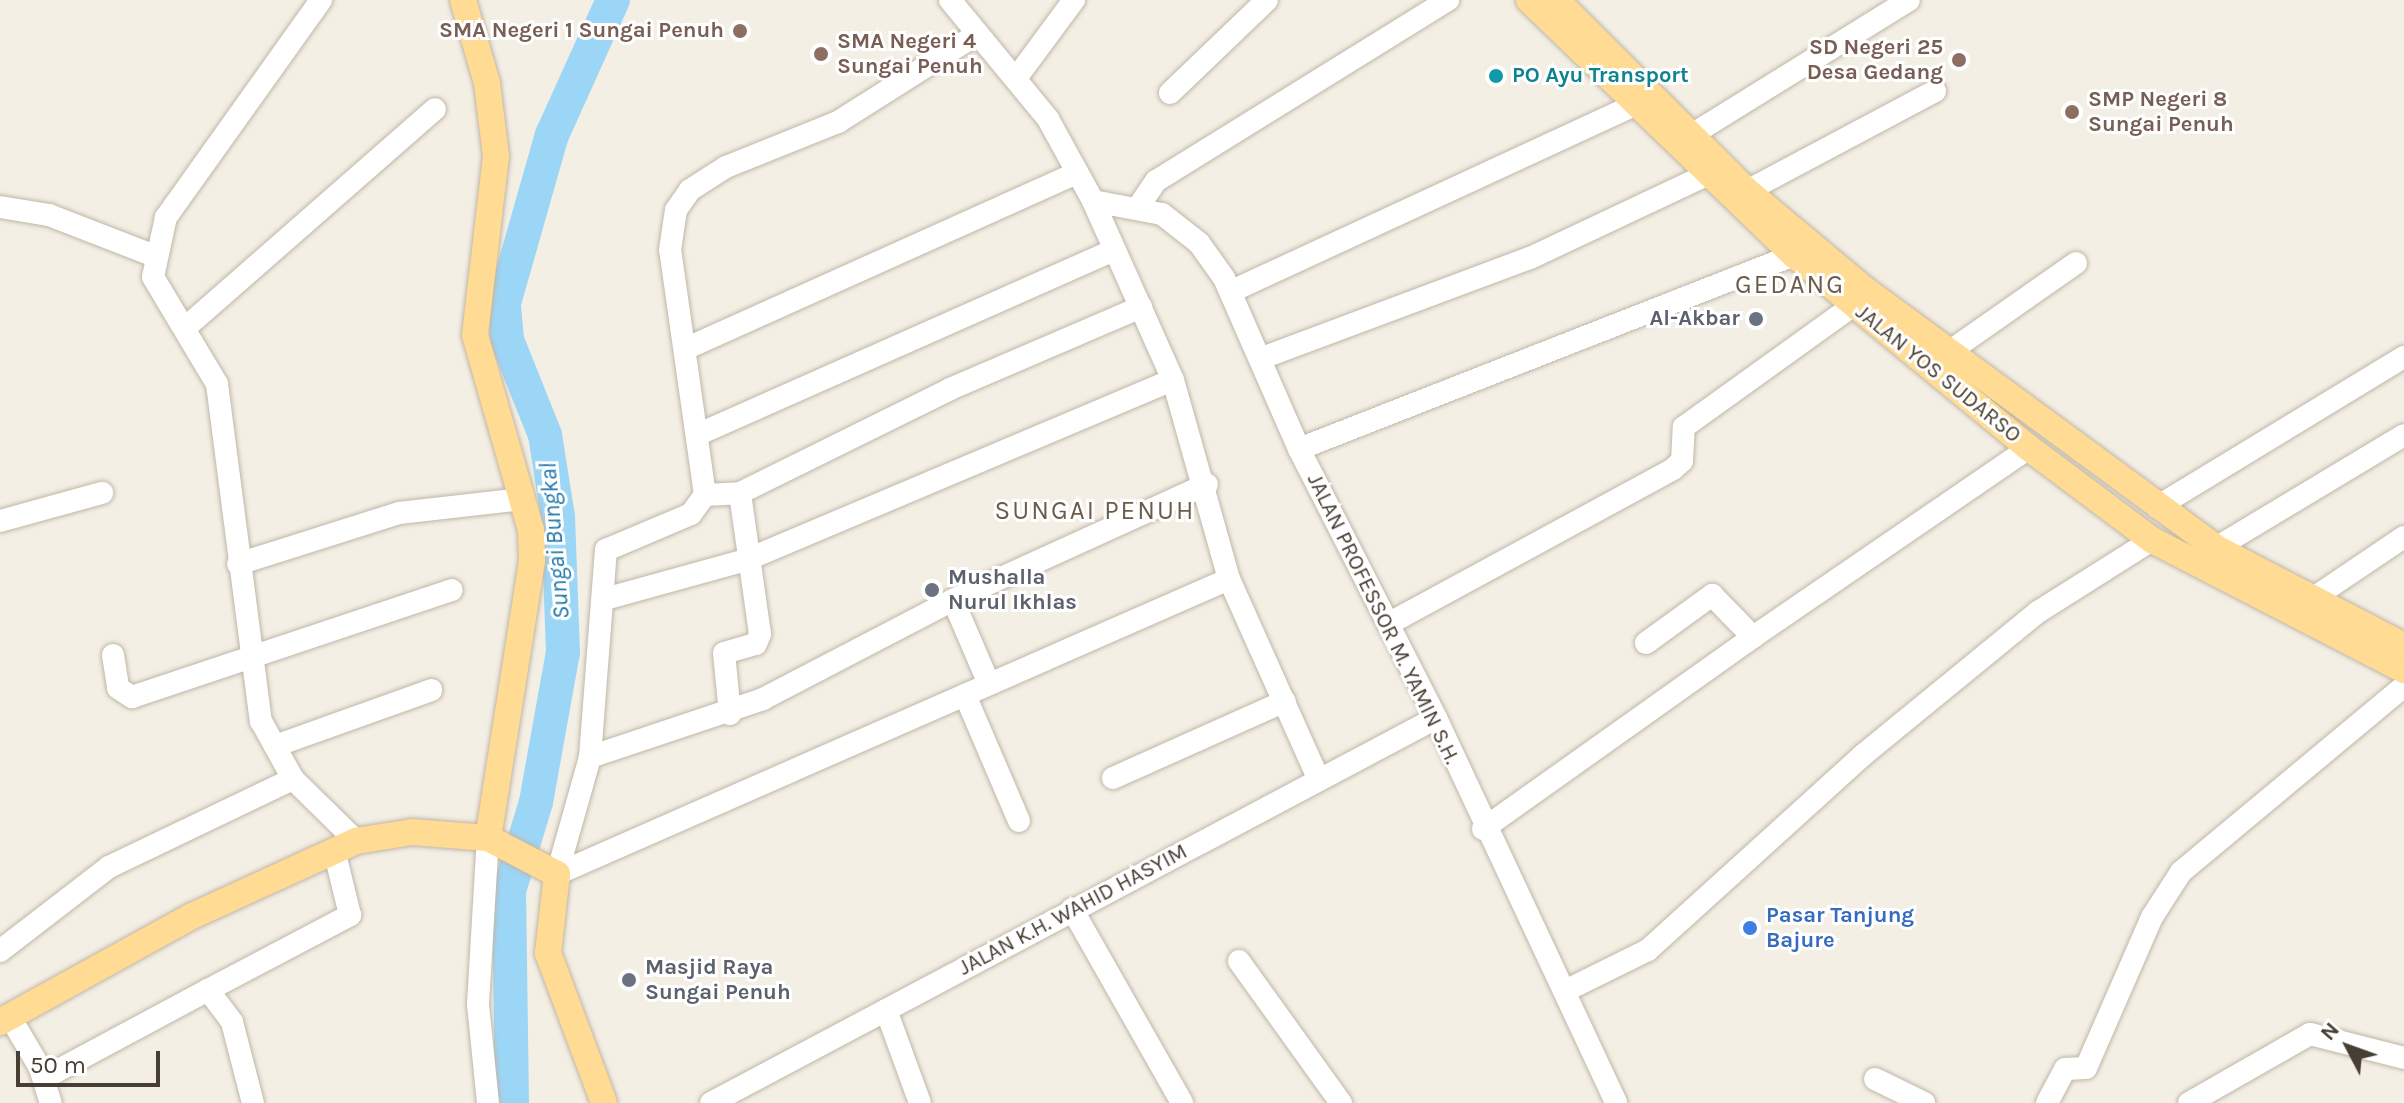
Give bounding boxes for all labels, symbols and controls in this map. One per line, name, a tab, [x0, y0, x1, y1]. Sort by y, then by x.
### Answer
place label: SMA Negeri 1 Sungai Penuh	[439, 18, 724, 44]
marker: SMA Negeri 1 Sungai Penuh	[731, 22, 749, 40]
place label: SMA Negeri 4 Sungai Penuh	[837, 28, 983, 80]
place label: SD Negeri 25 Desa Gedang	[1807, 34, 1943, 86]
marker: SMA Negeri 4 Sungai Penuh	[812, 45, 830, 63]
marker: SD Negeri 25 Desa Gedang	[1950, 51, 1968, 69]
place label: PO Ayu Transport	[1512, 63, 1689, 89]
marker: PO Ayu Transport	[1487, 67, 1505, 85]
place label: SMP Negeri 8 Sungai Penuh	[2088, 86, 2234, 138]
marker: SMP Negeri 8 Sungai Penuh	[2063, 103, 2081, 121]
district label: GEDANG	[1735, 269, 1845, 301]
street label: JALAN YOS SUDARSO	[1850, 299, 2026, 449]
place label: Al-Akbar	[1650, 306, 1740, 332]
marker: Al-Akbar	[1747, 310, 1765, 328]
water label: Sungai Bungkal	[534, 461, 576, 621]
street label: JALAN PROFESSOR M. YAMIN S.H.	[1301, 469, 1465, 769]
district label: SUNGAI PENUH	[995, 495, 1195, 527]
place label: Mushalla Nurul Ikhlas	[948, 564, 1077, 616]
marker: Mushalla Nurul Ikhlas	[923, 581, 941, 599]
street label: JALAN K.H. WAHID HASYIM	[954, 838, 1192, 982]
place label: Pasar Tanjung Bajure	[1766, 902, 1914, 954]
marker: Pasar Tanjung Bajure	[1741, 919, 1759, 937]
place label: Masjid Raya Sungai Penuh	[645, 954, 791, 1006]
marker: Masjid Raya Sungai Penuh	[620, 971, 638, 989]
north arrow	[2308, 1007, 2388, 1087]
text: N	[2315, 1017, 2345, 1046]
scale bar	[20, 1035, 164, 1085]
text: 50 m	[30, 1051, 86, 1079]

